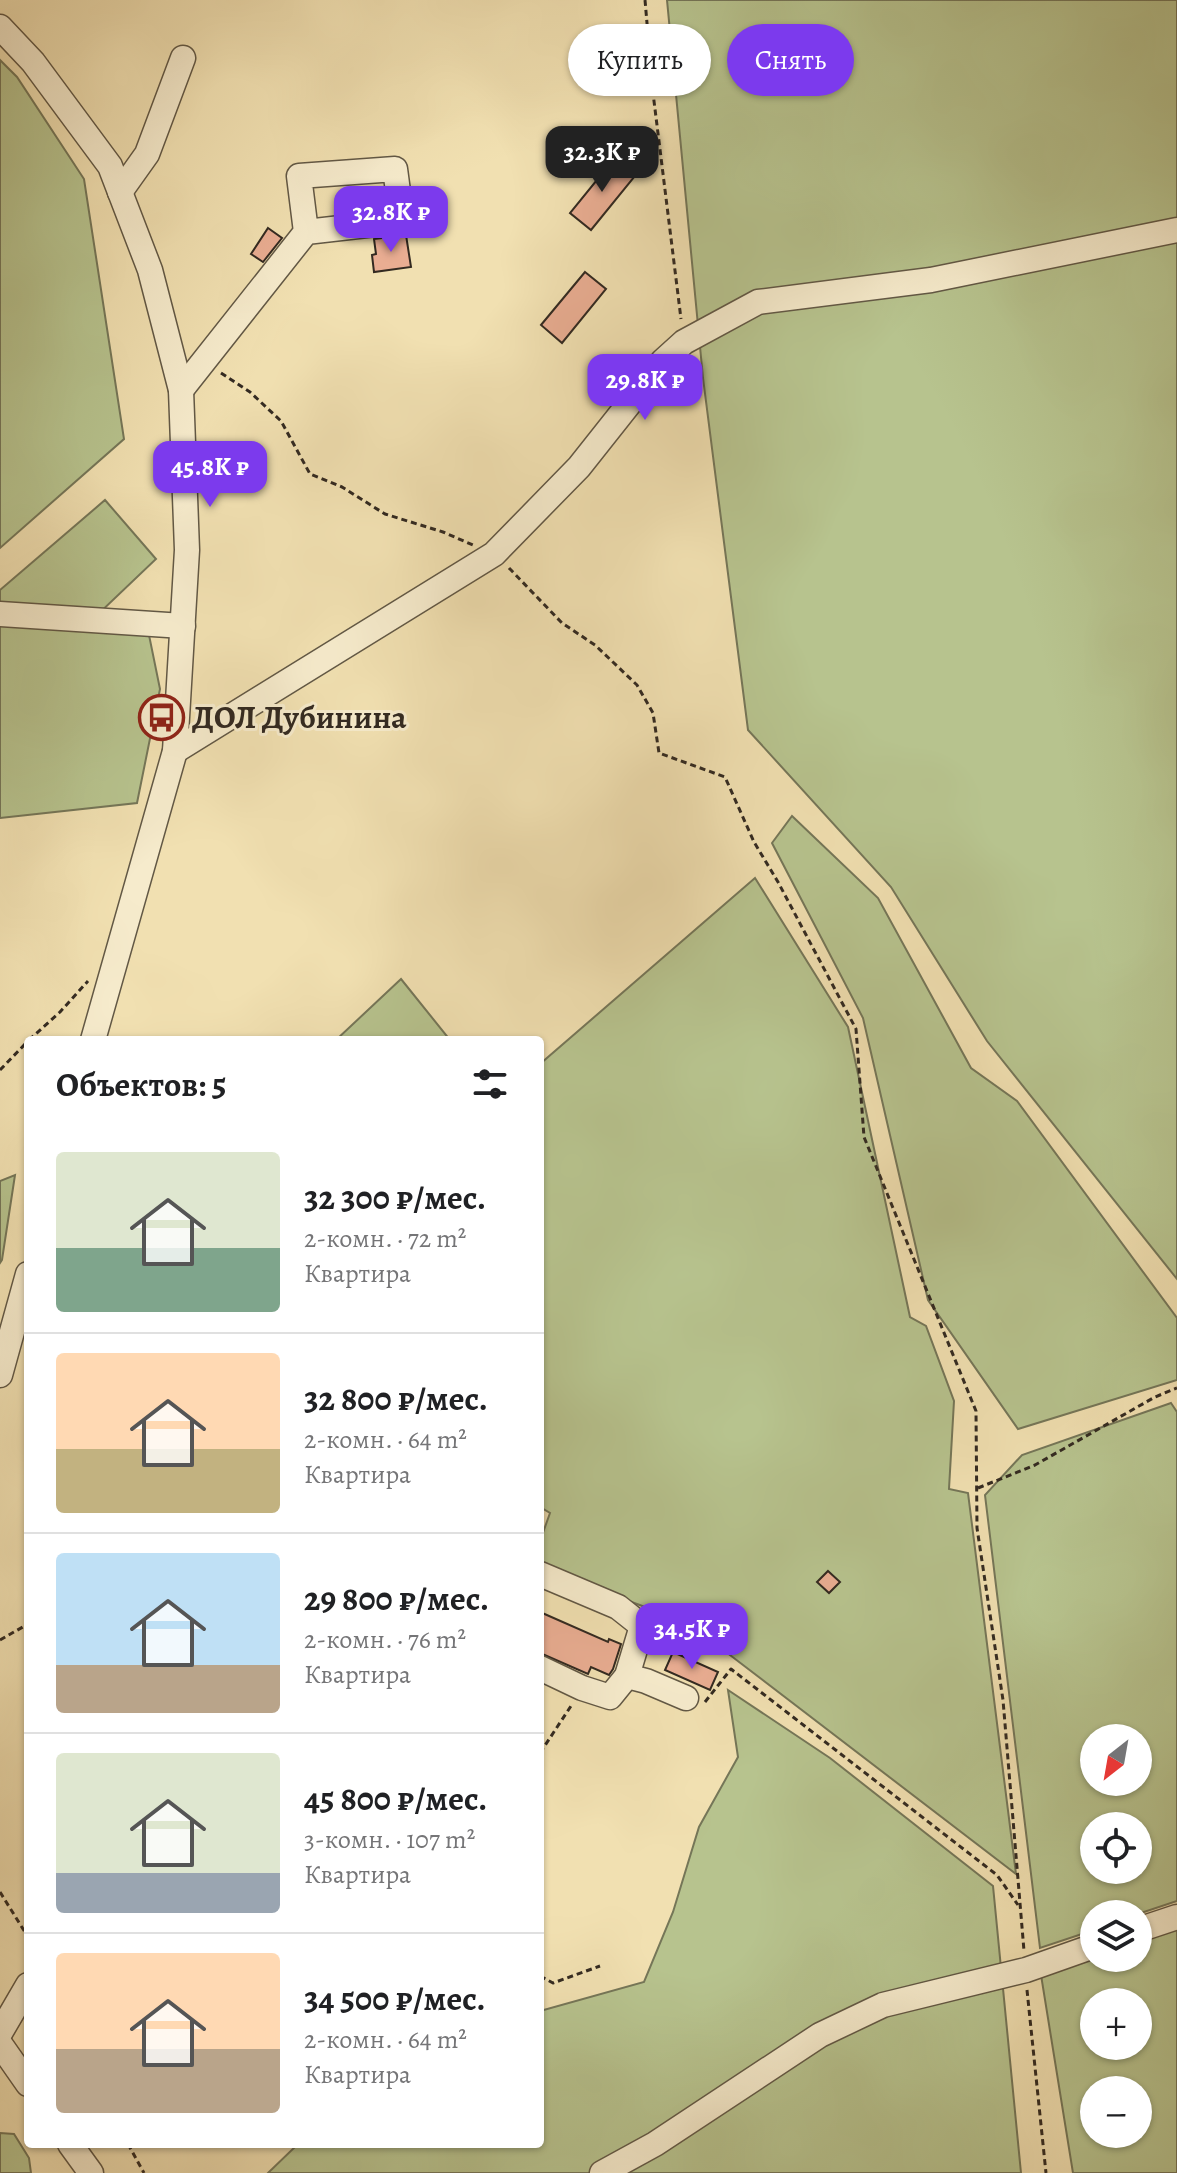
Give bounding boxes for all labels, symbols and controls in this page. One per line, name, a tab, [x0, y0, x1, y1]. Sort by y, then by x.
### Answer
chip: Купить	[568, 24, 711, 96]
chip: Снять	[727, 24, 854, 96]
pin: 32.3K ₽	[528, 126, 676, 194]
text: 32.3K ₽	[564, 134, 640, 169]
pin: 32.8K ₽	[317, 186, 465, 254]
text: 32.8K ₽	[352, 194, 430, 229]
pin: 29.8K ₽	[571, 354, 719, 422]
text: 29.8K ₽	[605, 362, 685, 397]
pin: 45.8K ₽	[136, 441, 284, 509]
text: 45.8K ₽	[171, 449, 249, 484]
bus stop icon: ДОЛ Дубинина	[137, 693, 185, 741]
place label: ДОЛ Дубинина	[192, 695, 407, 739]
text: Объектов: 5	[56, 1061, 227, 1108]
icon: filters	[468, 1062, 512, 1106]
text: 32 300 ₽/мес.	[304, 1174, 486, 1221]
icon: home	[120, 1184, 216, 1280]
text: 2-комн. · 72 m²	[304, 1221, 466, 1256]
text: Квартира	[304, 1256, 411, 1291]
text: 32 800 ₽/мес.	[304, 1375, 488, 1422]
icon: home	[120, 1385, 216, 1481]
text: 2-комн. · 64 m²	[304, 1422, 467, 1457]
text: Квартира	[304, 1457, 411, 1492]
text: 29 800 ₽/мес.	[304, 1575, 489, 1622]
icon: home	[120, 1585, 216, 1681]
pin: 34.5K ₽	[618, 1603, 766, 1671]
text: 34.5K ₽	[654, 1611, 730, 1646]
text: 2-комн. · 76 m²	[304, 1622, 466, 1657]
text: Квартира	[304, 1657, 411, 1692]
north arrow	[1080, 1724, 1152, 1796]
map controls	[1080, 1724, 1152, 2148]
text: 45 800 ₽/мес.	[304, 1775, 487, 1822]
icon: home	[120, 1785, 216, 1881]
button: locate	[1080, 1812, 1152, 1884]
text: 3-комн. · 107 m²	[304, 1822, 475, 1857]
text: Квартира	[304, 1857, 411, 1892]
button: layers	[1080, 1900, 1152, 1972]
text: 34 500 ₽/мес.	[304, 1975, 486, 2022]
icon: home	[120, 1985, 216, 2081]
button: +	[1080, 1988, 1152, 2060]
text: 2-комн. · 64 m²	[304, 2022, 467, 2057]
text: Квартира	[304, 2057, 411, 2092]
button: −	[1080, 2076, 1152, 2148]

